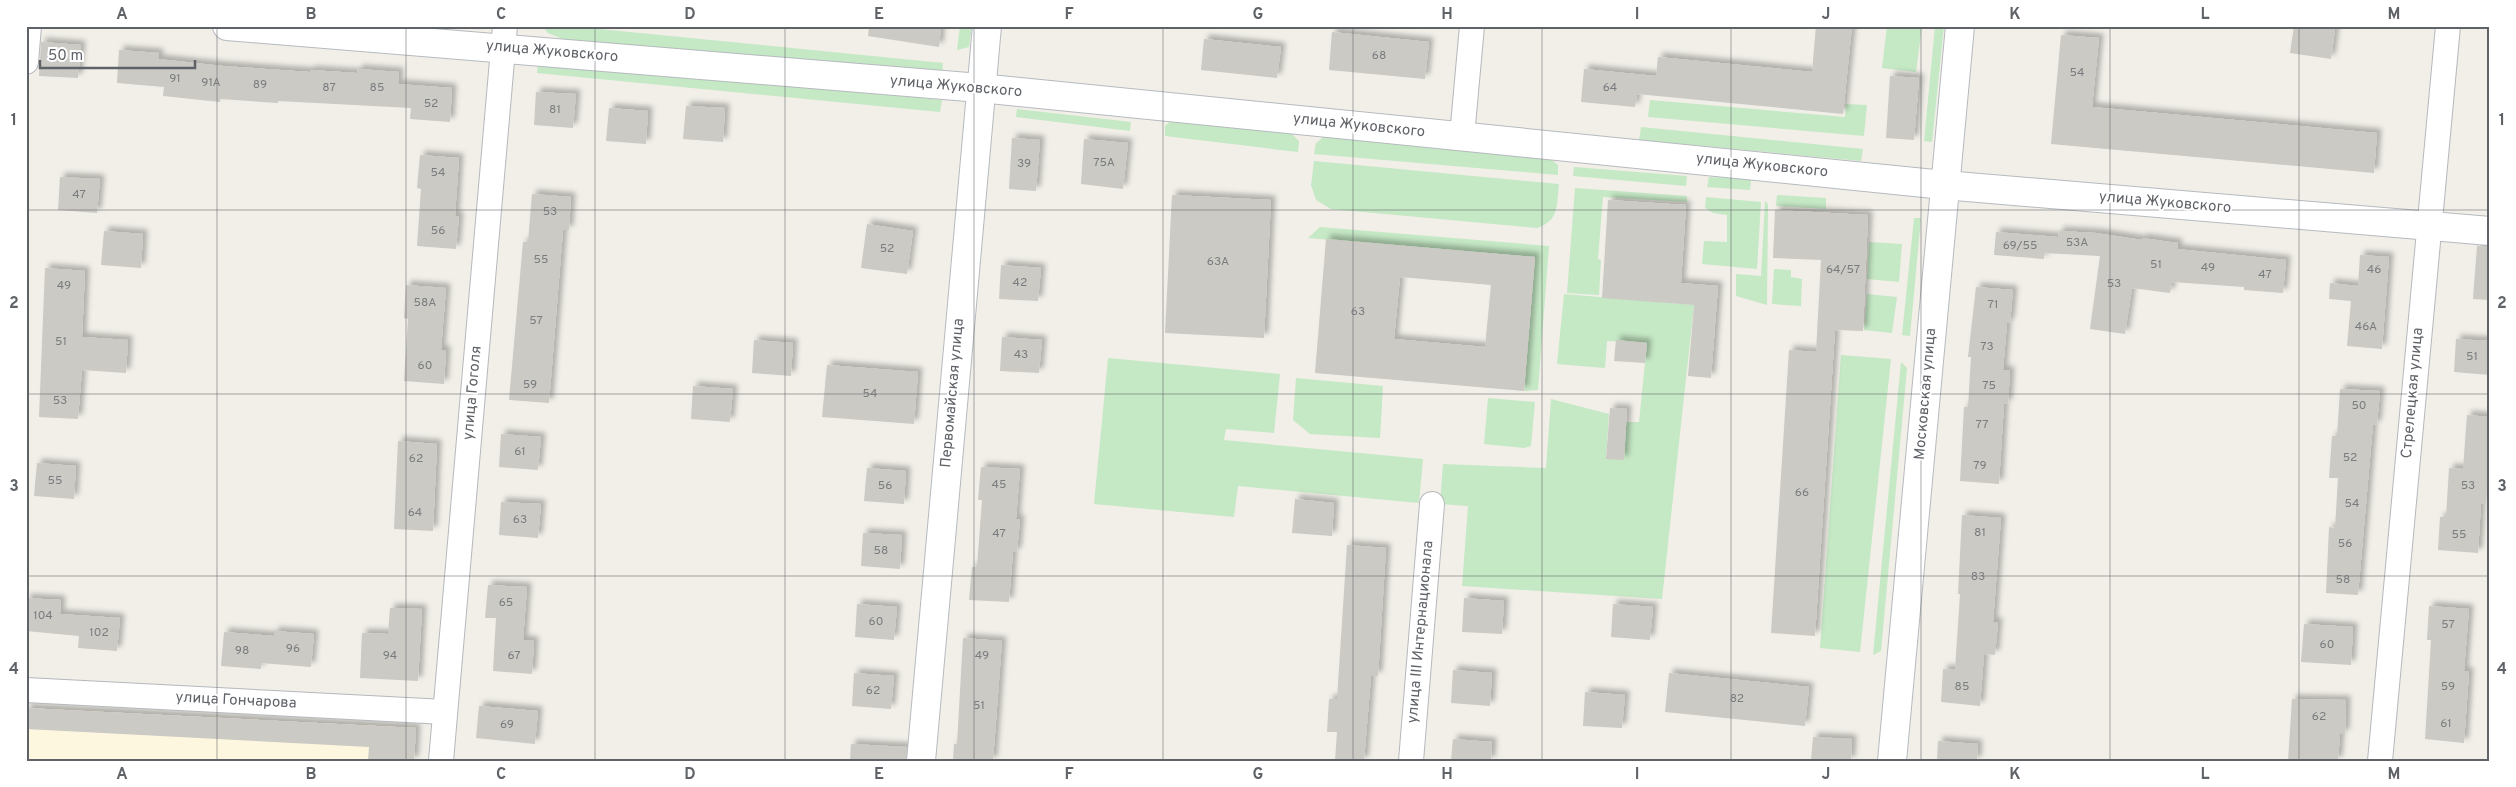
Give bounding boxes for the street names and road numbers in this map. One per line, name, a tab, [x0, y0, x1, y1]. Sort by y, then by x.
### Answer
street label: улица Жуковского	[485, 37, 619, 67]
street label: улица Жуковского	[889, 72, 1023, 102]
street label: улица Жуковского	[1292, 110, 1426, 142]
street label: улица Жуковского	[1695, 150, 1829, 182]
street label: улица Жуковского	[2098, 188, 2232, 218]
street label: Первомайская улица	[937, 317, 969, 469]
street label: Московская улица	[1911, 327, 1941, 461]
street label: Стрелецкая улица	[2398, 327, 2428, 459]
street label: улица Гоголя	[459, 345, 487, 441]
street label: улица III Интернационала	[1404, 540, 1438, 724]
street label: улица Гончарова	[175, 688, 297, 714]

